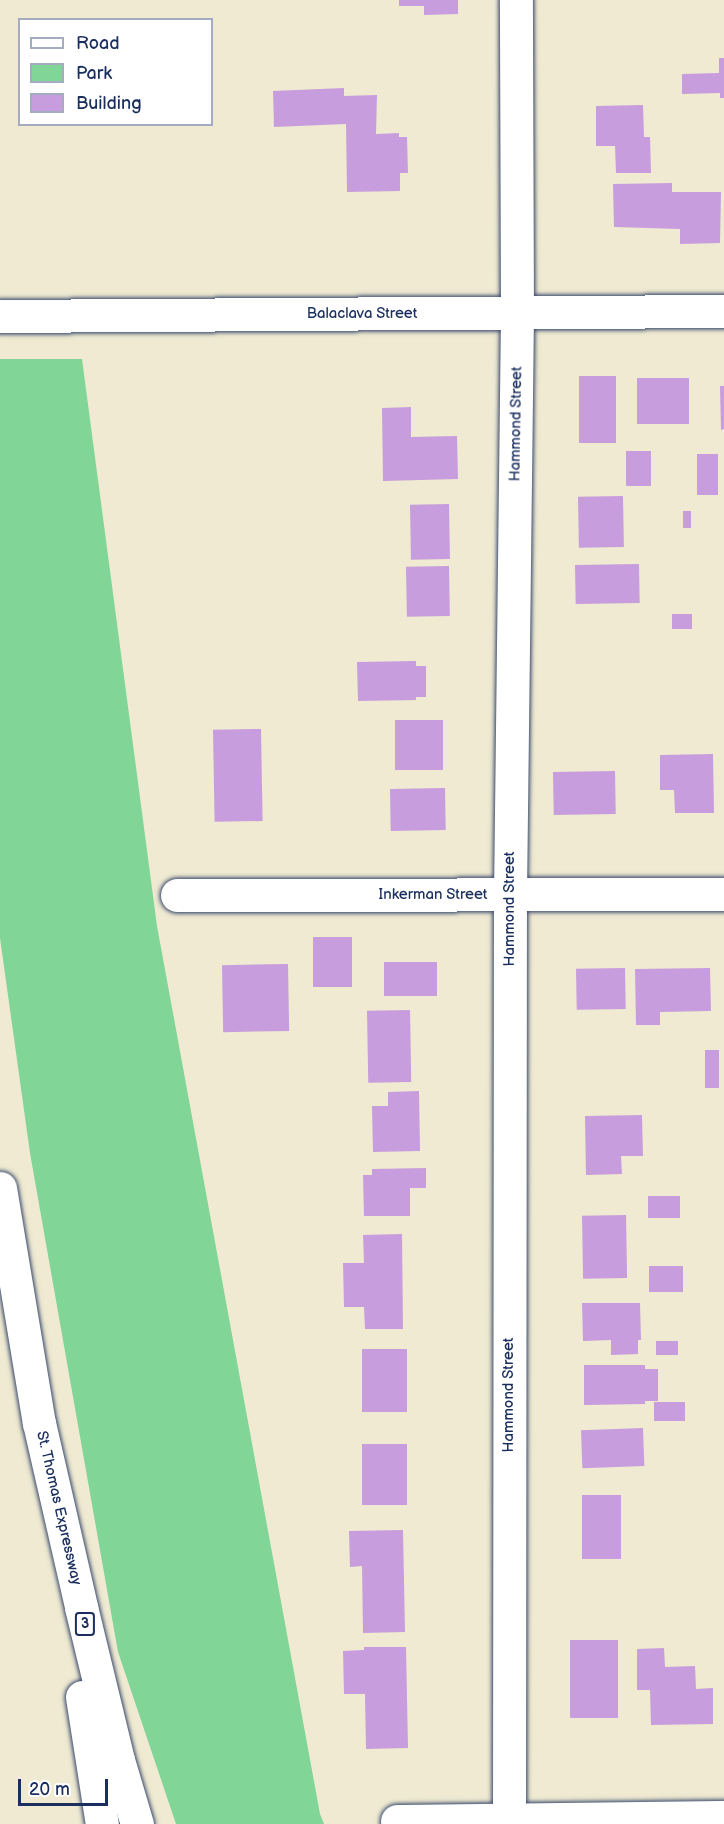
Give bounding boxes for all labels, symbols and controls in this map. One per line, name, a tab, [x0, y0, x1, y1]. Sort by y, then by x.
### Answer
legend	[18, 18, 213, 126]
text: Road	[76, 33, 120, 54]
text: Park	[76, 63, 112, 84]
text: Building	[76, 93, 142, 114]
street label: Balaclava Street	[307, 305, 417, 323]
street label: Hammond Street	[506, 366, 526, 482]
street label: Hammond Street	[501, 851, 519, 967]
street label: Inkerman Street	[378, 886, 488, 904]
street label: Hammond Street	[500, 1337, 518, 1453]
street label: St. Thomas Expressway	[32, 1429, 86, 1587]
road number: 3	[74, 1613, 96, 1635]
scale bar	[21, 1767, 111, 1805]
text: 20 m	[29, 1779, 70, 1800]

